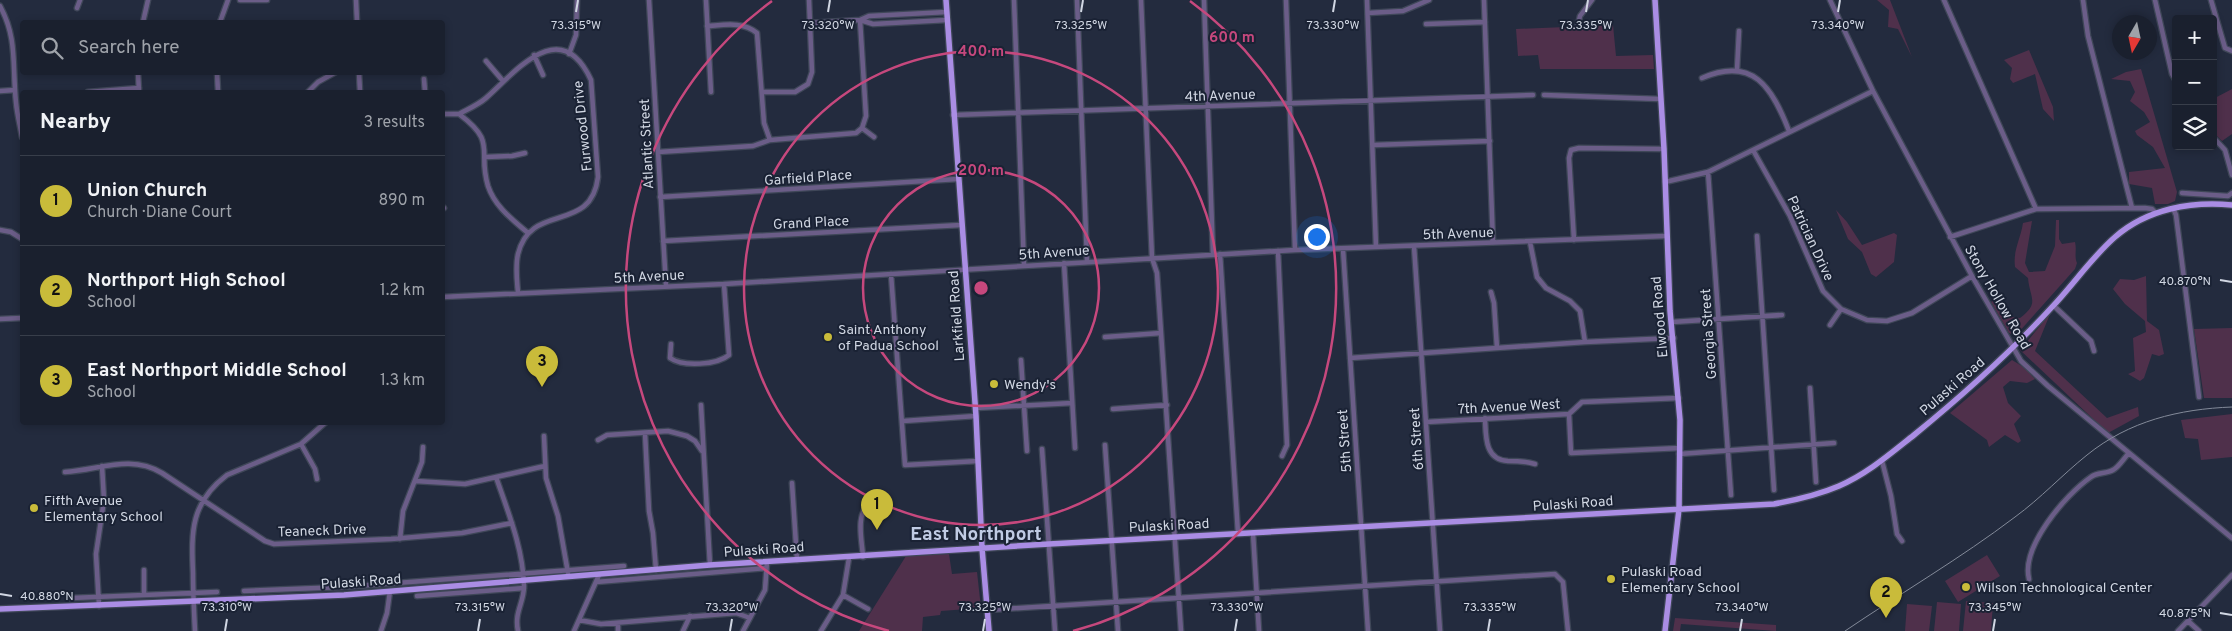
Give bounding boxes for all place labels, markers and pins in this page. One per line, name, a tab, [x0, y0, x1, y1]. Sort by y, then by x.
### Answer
centre of rings	[972, 279, 990, 297]
place label: Saint Anthony of Padua School	[838, 322, 939, 355]
marker: Saint Anthony of Padua School	[822, 331, 834, 343]
pin: 3	[526, 346, 558, 387]
place label: Wendy's	[1004, 377, 1056, 394]
marker: Wendy's	[988, 378, 1000, 390]
pin: 1	[861, 489, 893, 530]
place label: Fifth Avenue Elementary School	[44, 493, 163, 526]
marker: Fifth Avenue Elementary School	[28, 502, 40, 514]
place label: Pulaski Road Elementary School	[1621, 564, 1740, 597]
marker: Pulaski Road Elementary School	[1605, 573, 1617, 585]
pin: 2	[1870, 577, 1902, 618]
place label: Wilson Technological Center	[1976, 580, 2153, 597]
marker: Wilson Technological Center	[1960, 581, 1972, 593]

